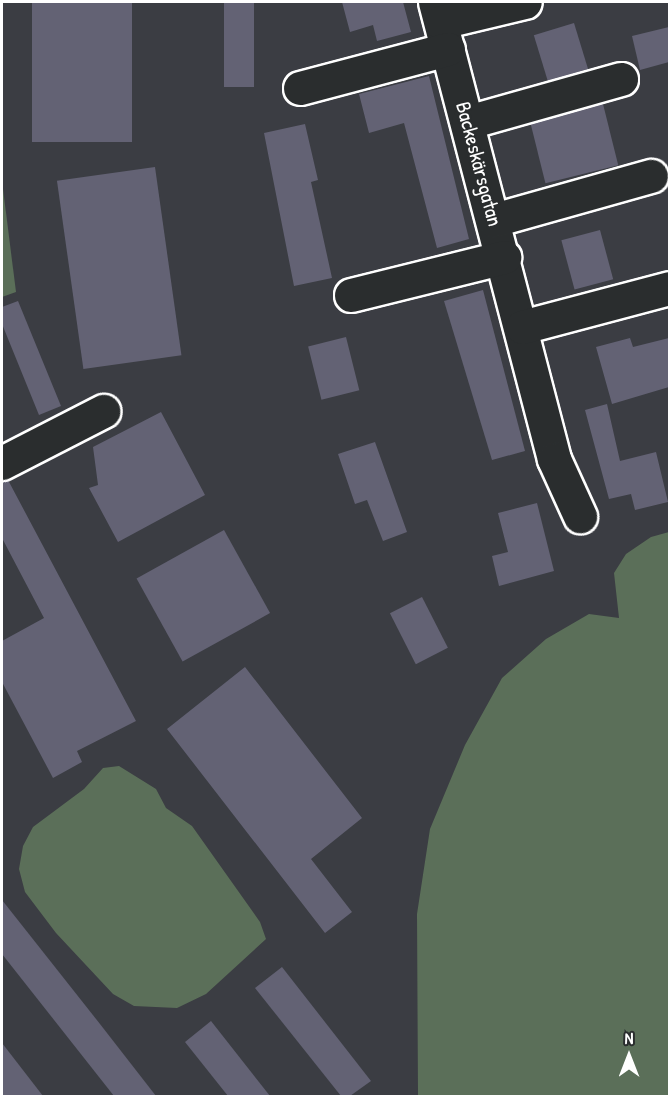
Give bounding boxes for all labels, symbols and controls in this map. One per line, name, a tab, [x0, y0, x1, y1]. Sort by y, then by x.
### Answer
street label: Backeskärsgatan	[450, 99, 508, 229]
north arrow	[599, 1026, 659, 1086]
text: N	[625, 1027, 633, 1049]

